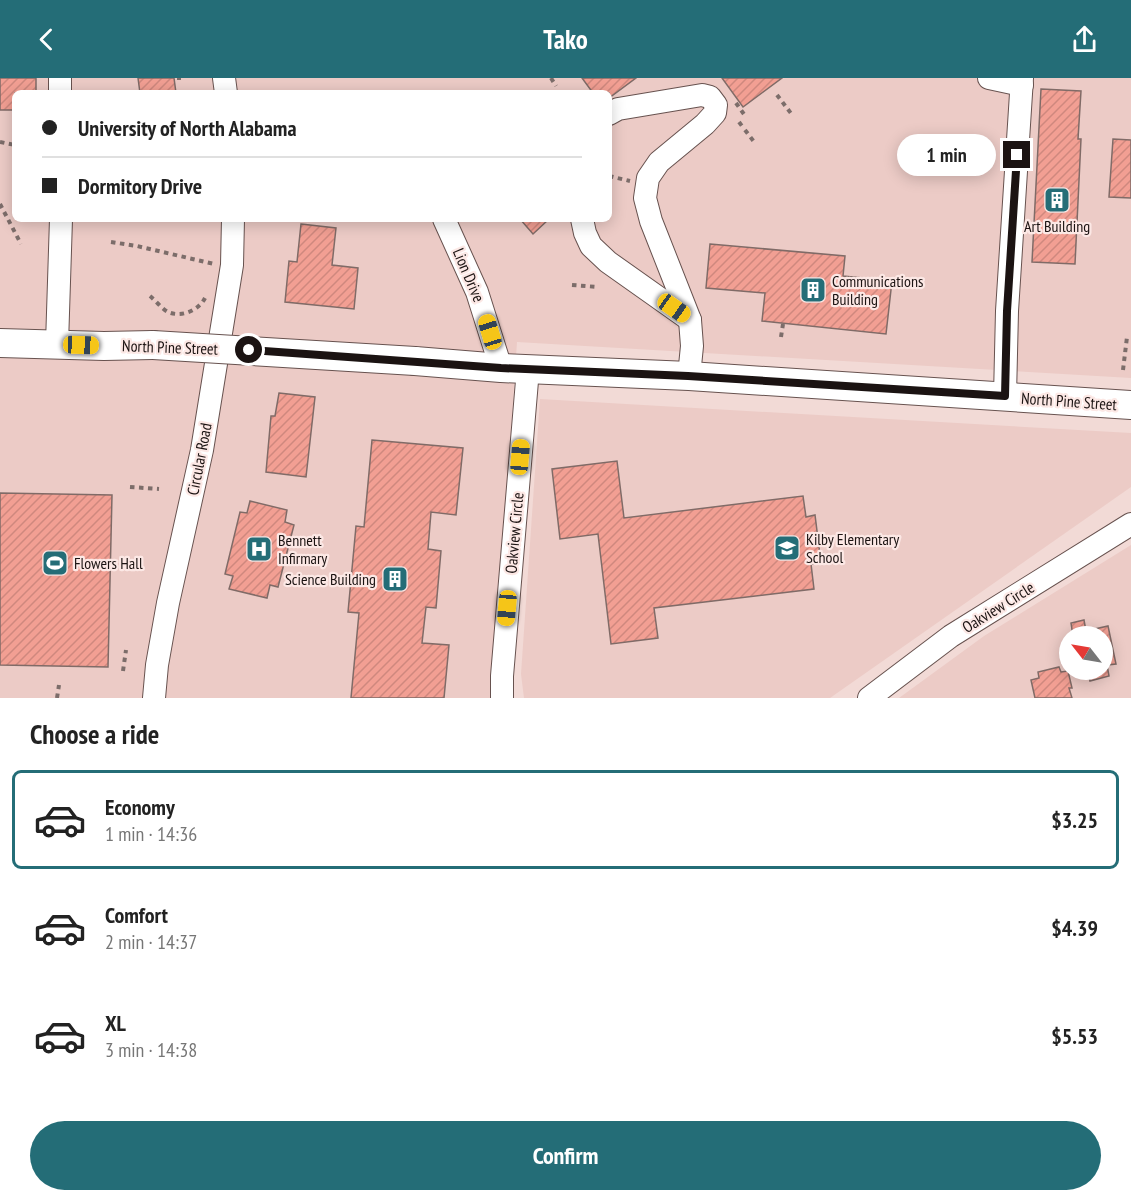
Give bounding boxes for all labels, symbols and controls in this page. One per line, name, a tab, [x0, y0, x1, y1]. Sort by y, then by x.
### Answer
text: Tako	[543, 22, 588, 56]
icon: back	[30, 23, 63, 56]
icon: share	[1068, 23, 1101, 56]
text: University of North Alabama	[78, 114, 297, 142]
callout: 1 min	[897, 134, 996, 176]
route end	[1003, 141, 1030, 168]
text: 1 min	[926, 142, 967, 168]
text: Dormitory Drive	[78, 172, 202, 200]
building icon: Art Building	[1042, 185, 1072, 215]
place label: Art Building	[1024, 216, 1090, 236]
street label: Lion Drive	[449, 245, 489, 305]
place label: Communications Building	[832, 271, 923, 309]
building icon: Communications Building	[798, 275, 828, 305]
car	[654, 290, 694, 326]
car	[476, 312, 504, 352]
car	[63, 335, 99, 355]
street label: North Pine Street	[122, 335, 219, 359]
route start	[235, 336, 262, 363]
street label: North Pine Street	[1020, 388, 1118, 414]
street label: Circular Road	[182, 421, 216, 497]
car	[509, 438, 531, 476]
street label: Oakview Circle	[500, 492, 528, 574]
place label: Kilby Elementary School	[806, 529, 899, 567]
place label: Bennett Infirmary	[278, 530, 327, 568]
school or university icon: Kilby Elementary School	[772, 533, 802, 563]
hospital icon: Bennett Infirmary	[244, 534, 274, 564]
sports icon: Flowers Hall	[40, 548, 70, 578]
place label: Flowers Hall	[74, 553, 143, 573]
building icon: Science Building	[380, 564, 410, 594]
place label: Science Building	[285, 569, 376, 589]
street label: Oakview Circle	[958, 577, 1038, 637]
car	[496, 589, 518, 627]
north arrow	[1059, 626, 1113, 680]
map controls	[1059, 626, 1113, 680]
text: Choose a ride	[30, 717, 159, 751]
icon: car	[33, 793, 87, 847]
text: Economy	[105, 793, 175, 821]
text: $3.25	[1051, 806, 1098, 834]
text: 1 min · 14:36	[105, 821, 197, 847]
icon: car	[33, 901, 87, 955]
text: Comfort	[105, 901, 168, 929]
text: $4.39	[1051, 914, 1098, 942]
text: 2 min · 14:37	[105, 929, 197, 955]
icon: car	[33, 1009, 87, 1063]
text: XL	[105, 1009, 126, 1037]
text: $5.53	[1051, 1022, 1098, 1050]
text: 3 min · 14:38	[105, 1037, 197, 1063]
button: Confirm	[30, 1121, 1101, 1190]

